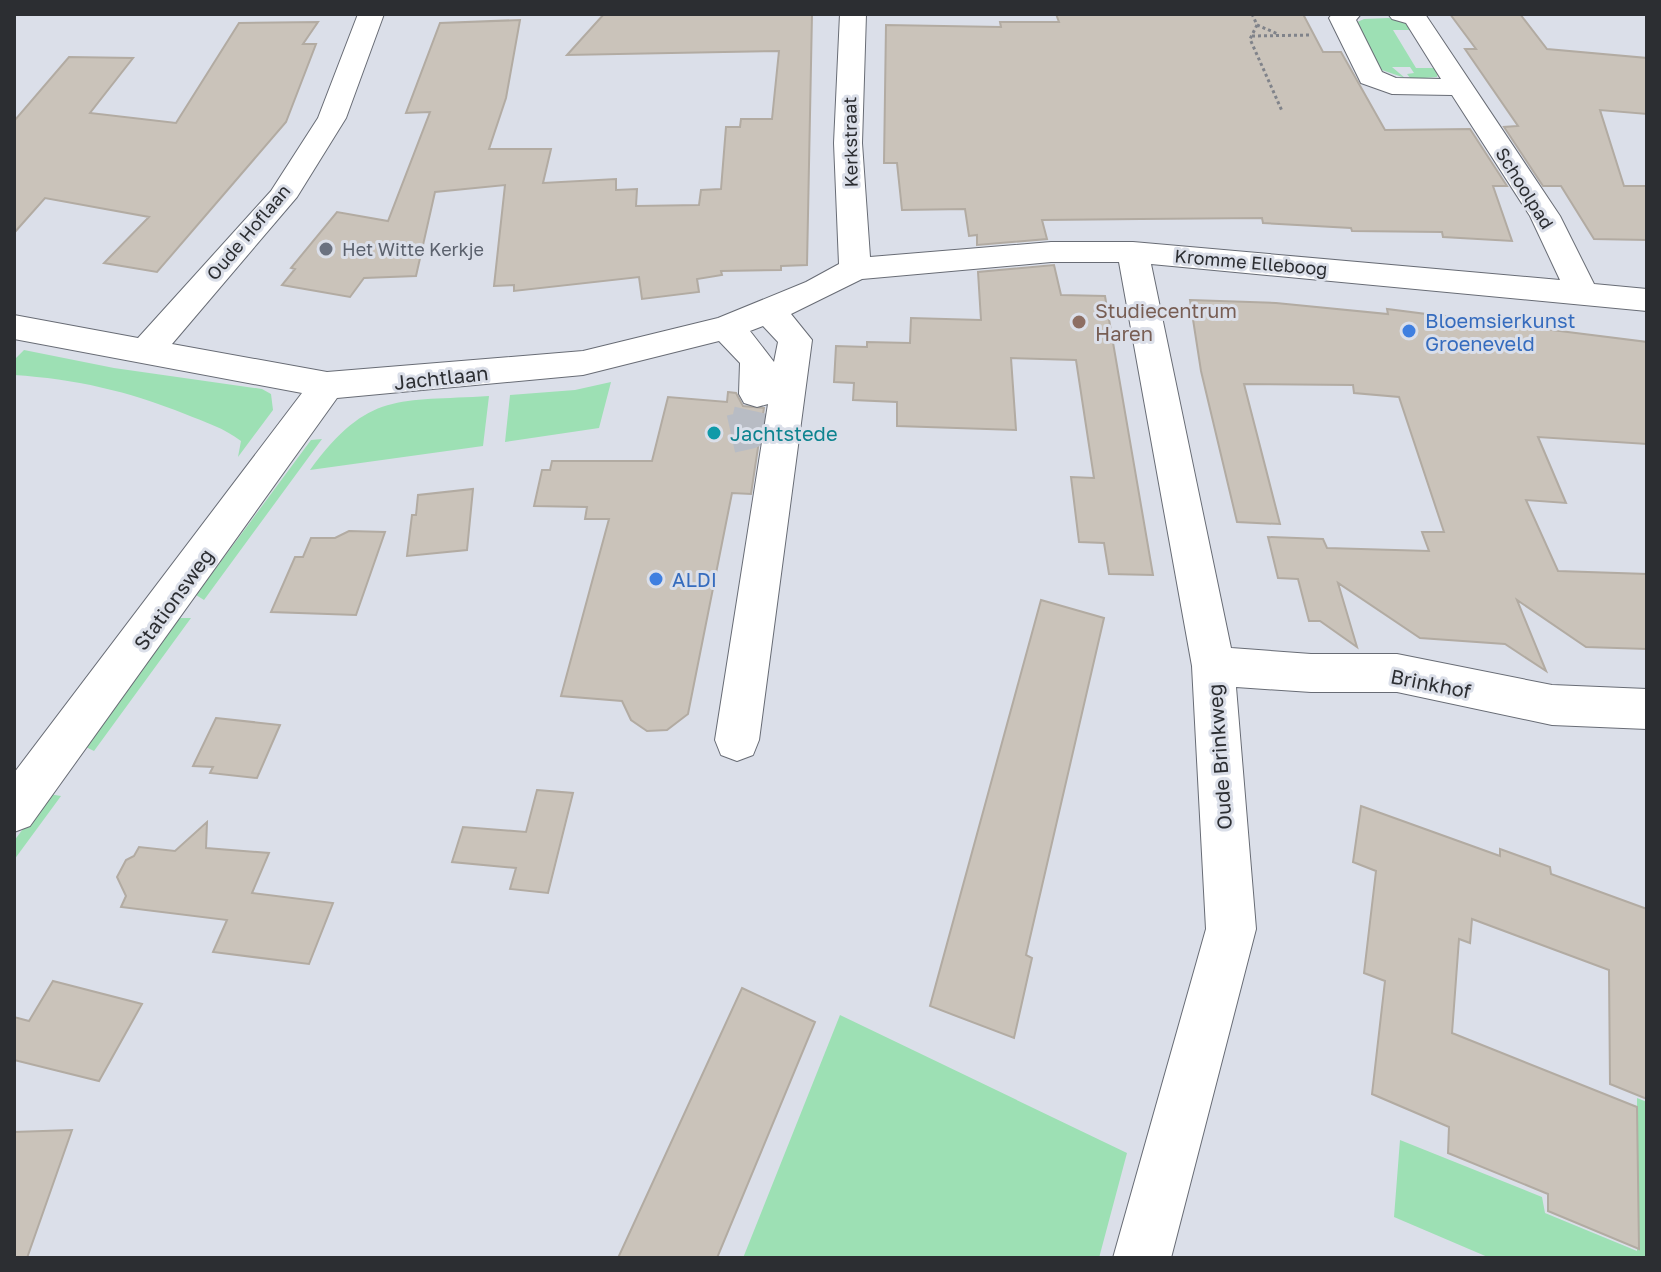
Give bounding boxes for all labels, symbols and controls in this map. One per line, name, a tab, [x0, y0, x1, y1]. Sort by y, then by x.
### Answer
street label: Kerkstraat	[838, 96, 862, 188]
street label: Schoolpad	[1491, 143, 1559, 233]
street label: Oude Hoflaan	[202, 180, 294, 284]
place label: Het Witte Kerkje	[342, 238, 484, 260]
marker: Het Witte Kerkje	[317, 240, 335, 258]
street label: Kromme Elleboog	[1174, 244, 1328, 280]
place label: Studiecentrum Haren	[1095, 298, 1237, 345]
place label: Bloemsierkunst Groeneveld	[1425, 308, 1576, 355]
marker: Studiecentrum Haren	[1070, 313, 1088, 331]
marker: Bloemsierkunst Groeneveld	[1400, 322, 1418, 340]
street label: Jachtlaan	[393, 360, 489, 394]
place label: Jachtstede	[730, 421, 838, 445]
marker: Jachtstede	[705, 424, 723, 442]
street label: Stationsweg	[128, 544, 218, 654]
place label: ALDI	[672, 567, 717, 591]
marker: ALDI	[647, 570, 665, 588]
street label: Brinkhof	[1389, 663, 1473, 703]
street label: Oude Brinkweg	[1202, 683, 1236, 831]

